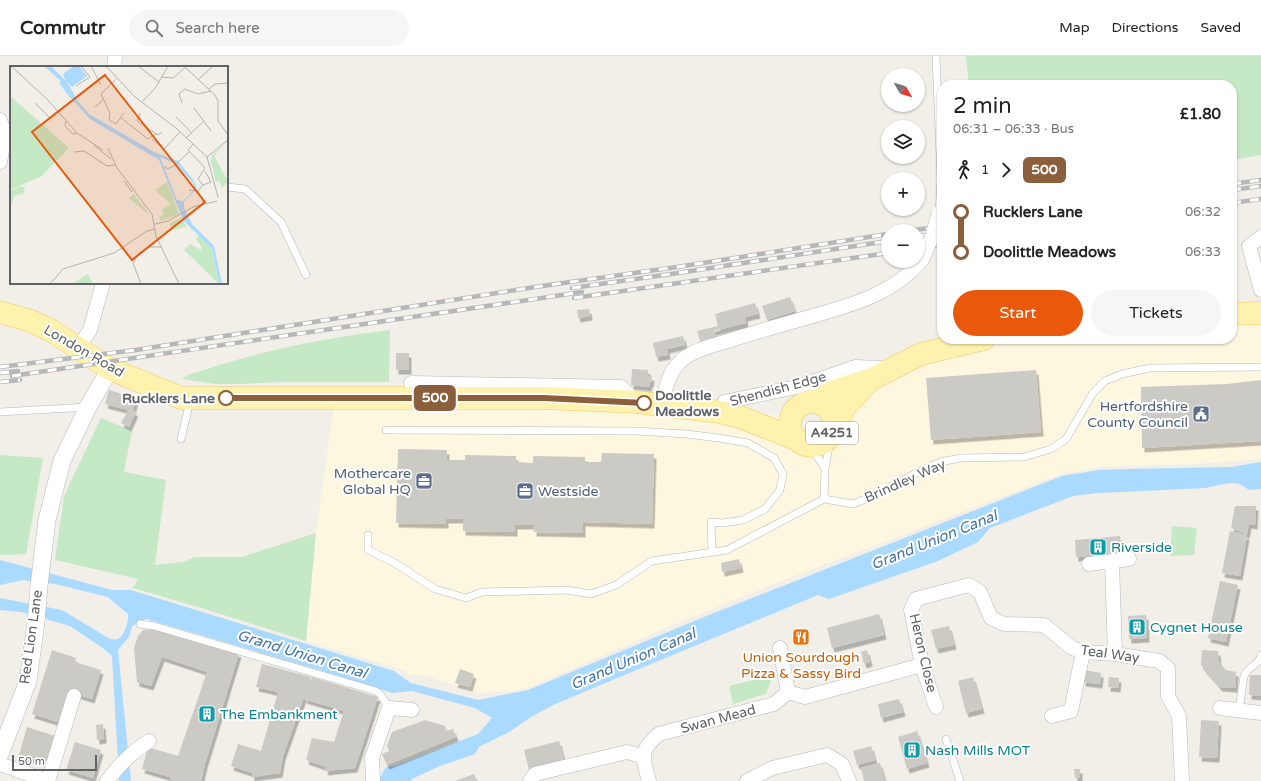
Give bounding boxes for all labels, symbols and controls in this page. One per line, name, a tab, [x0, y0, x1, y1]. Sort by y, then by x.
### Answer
search box	[129, 10, 409, 46]
text: Commutr	[20, 17, 105, 39]
icon: search	[143, 17, 165, 39]
text: Search here	[175, 19, 260, 37]
text: Map	[1059, 19, 1090, 36]
text: Directions	[1112, 19, 1179, 36]
text: Saved	[1201, 19, 1241, 36]
inset map	[10, 66, 228, 284]
north arrow	[881, 68, 925, 112]
map controls	[881, 68, 925, 268]
text: 2 min	[953, 93, 1012, 119]
text: £1.80	[1180, 105, 1221, 123]
button: layers	[881, 120, 925, 164]
text: 06:31 – 06:33 · Bus	[953, 121, 1074, 137]
icon: walk	[953, 159, 975, 181]
icon: forward	[995, 159, 1017, 181]
text: 500	[1031, 161, 1058, 178]
text: 1	[981, 162, 989, 178]
button: +	[881, 172, 925, 216]
text: Rucklers Lane	[983, 203, 1083, 221]
text: 06:32	[1185, 204, 1221, 220]
button: −	[881, 224, 925, 268]
text: Doolittle Meadows	[983, 243, 1116, 261]
text: 06:33	[1185, 244, 1221, 260]
button: Start	[953, 290, 1083, 336]
button: Tickets	[1091, 290, 1221, 336]
street label: London Road	[41, 321, 127, 381]
street label: Shendish Edge	[728, 368, 828, 410]
line badge: 500	[412, 385, 458, 411]
place label: Doolittle Meadows	[655, 387, 719, 420]
text: 500	[422, 389, 448, 406]
place label: Rucklers Lane	[122, 390, 215, 407]
marker: Rucklers Lane	[218, 390, 234, 406]
marker: Doolittle Meadows	[636, 395, 652, 411]
place label: Hertfordshire County Council	[1087, 398, 1188, 431]
public building icon: Hertfordshire County Council	[1191, 404, 1211, 424]
road number: A4251	[806, 422, 858, 444]
street label: Brindley Way	[862, 455, 949, 506]
place label: Mothercare Global HQ	[334, 465, 411, 498]
office icon: Mothercare Global HQ	[414, 471, 434, 491]
office icon: Westside	[515, 481, 535, 501]
place label: Westside	[538, 483, 598, 500]
water label: Grand Union Canal	[868, 506, 1002, 574]
building icon: Riverside	[1088, 537, 1108, 557]
place label: Riverside	[1111, 539, 1172, 556]
street label: Red Lion Lane	[16, 589, 46, 685]
street label: Heron Close	[906, 612, 940, 694]
building icon: Cygnet House	[1127, 617, 1147, 637]
place label: Cygnet House	[1150, 619, 1243, 636]
water label: Grand Union Canal	[568, 624, 700, 694]
water label: Grand Union Canal	[235, 626, 371, 683]
restaurant icon: Union Sourdough Pizza & Sassy Bird	[791, 627, 811, 647]
street label: Teal Way	[1079, 641, 1141, 667]
place label: Union Sourdough Pizza & Sassy Bird	[741, 649, 861, 682]
street label: Swan Mead	[679, 701, 757, 737]
building icon: The Embankment	[197, 704, 217, 724]
place label: The Embankment	[220, 706, 338, 723]
building icon: Nash Mills MOT	[902, 740, 922, 760]
place label: Nash Mills MOT	[925, 742, 1031, 759]
scale bar	[12, 753, 97, 772]
text: 50 m	[18, 755, 45, 768]

